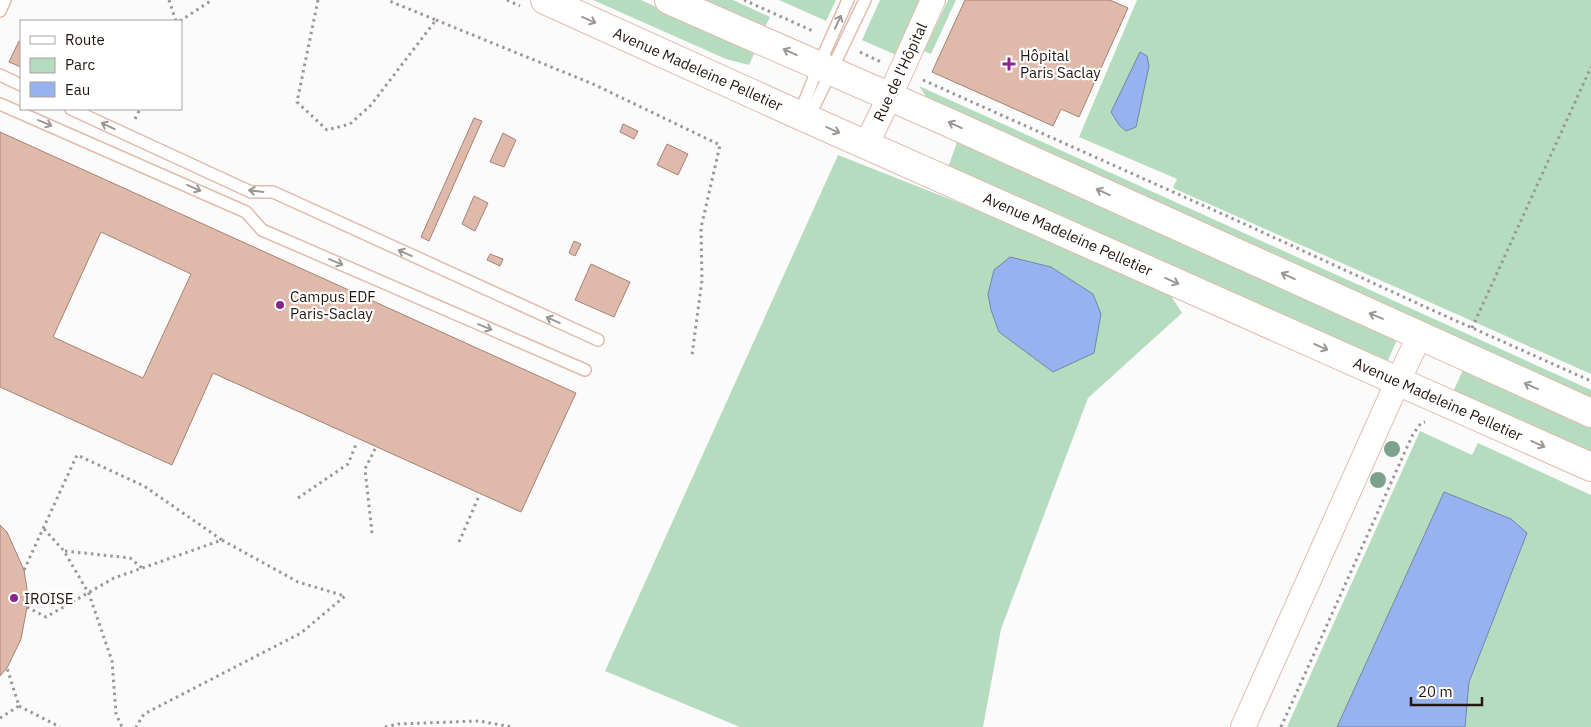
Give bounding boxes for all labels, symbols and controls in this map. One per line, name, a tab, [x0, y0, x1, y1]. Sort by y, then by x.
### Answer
one-way arrow	[834, 15, 844, 30]
one-way arrow	[581, 16, 596, 26]
legend	[20, 20, 182, 110]
street label: Rue de l'Hôpital	[869, 20, 931, 124]
street label: Avenue Madeleine Pelletier	[610, 23, 786, 115]
text: Route	[65, 30, 105, 49]
place label: Hôpital Paris Saclay	[1020, 46, 1101, 82]
one-way arrow	[783, 47, 798, 57]
text: Parc	[65, 55, 95, 74]
marker: Hôpital Paris Saclay	[1002, 57, 1016, 71]
text: Eau	[65, 80, 90, 99]
one-way arrow	[37, 119, 52, 128]
one-way arrow	[948, 120, 963, 130]
one-way arrow	[101, 121, 116, 130]
one-way arrow	[825, 126, 840, 136]
one-way arrow	[186, 184, 201, 194]
one-way arrow	[249, 186, 265, 196]
one-way arrow	[1096, 186, 1111, 196]
street label: Avenue Madeleine Pelletier	[980, 188, 1156, 280]
one-way arrow	[398, 247, 413, 257]
one-way arrow	[328, 258, 343, 268]
one-way arrow	[1281, 271, 1296, 280]
one-way arrow	[1164, 276, 1179, 286]
place label: Campus EDF Paris-Saclay	[290, 287, 376, 323]
marker: Campus EDF Paris-Saclay	[274, 299, 286, 311]
one-way arrow	[1369, 310, 1384, 320]
one-way arrow	[546, 315, 561, 324]
one-way arrow	[477, 322, 492, 332]
one-way arrow	[1313, 342, 1328, 352]
street label: Avenue Madeleine Pelletier	[1350, 353, 1526, 445]
one-way arrow	[1524, 380, 1539, 390]
one-way arrow	[1530, 439, 1545, 449]
place label: IROISE	[24, 589, 74, 608]
marker: IROISE	[8, 592, 20, 604]
scale bar	[1411, 674, 1482, 706]
text: 20 m	[1418, 682, 1453, 701]

